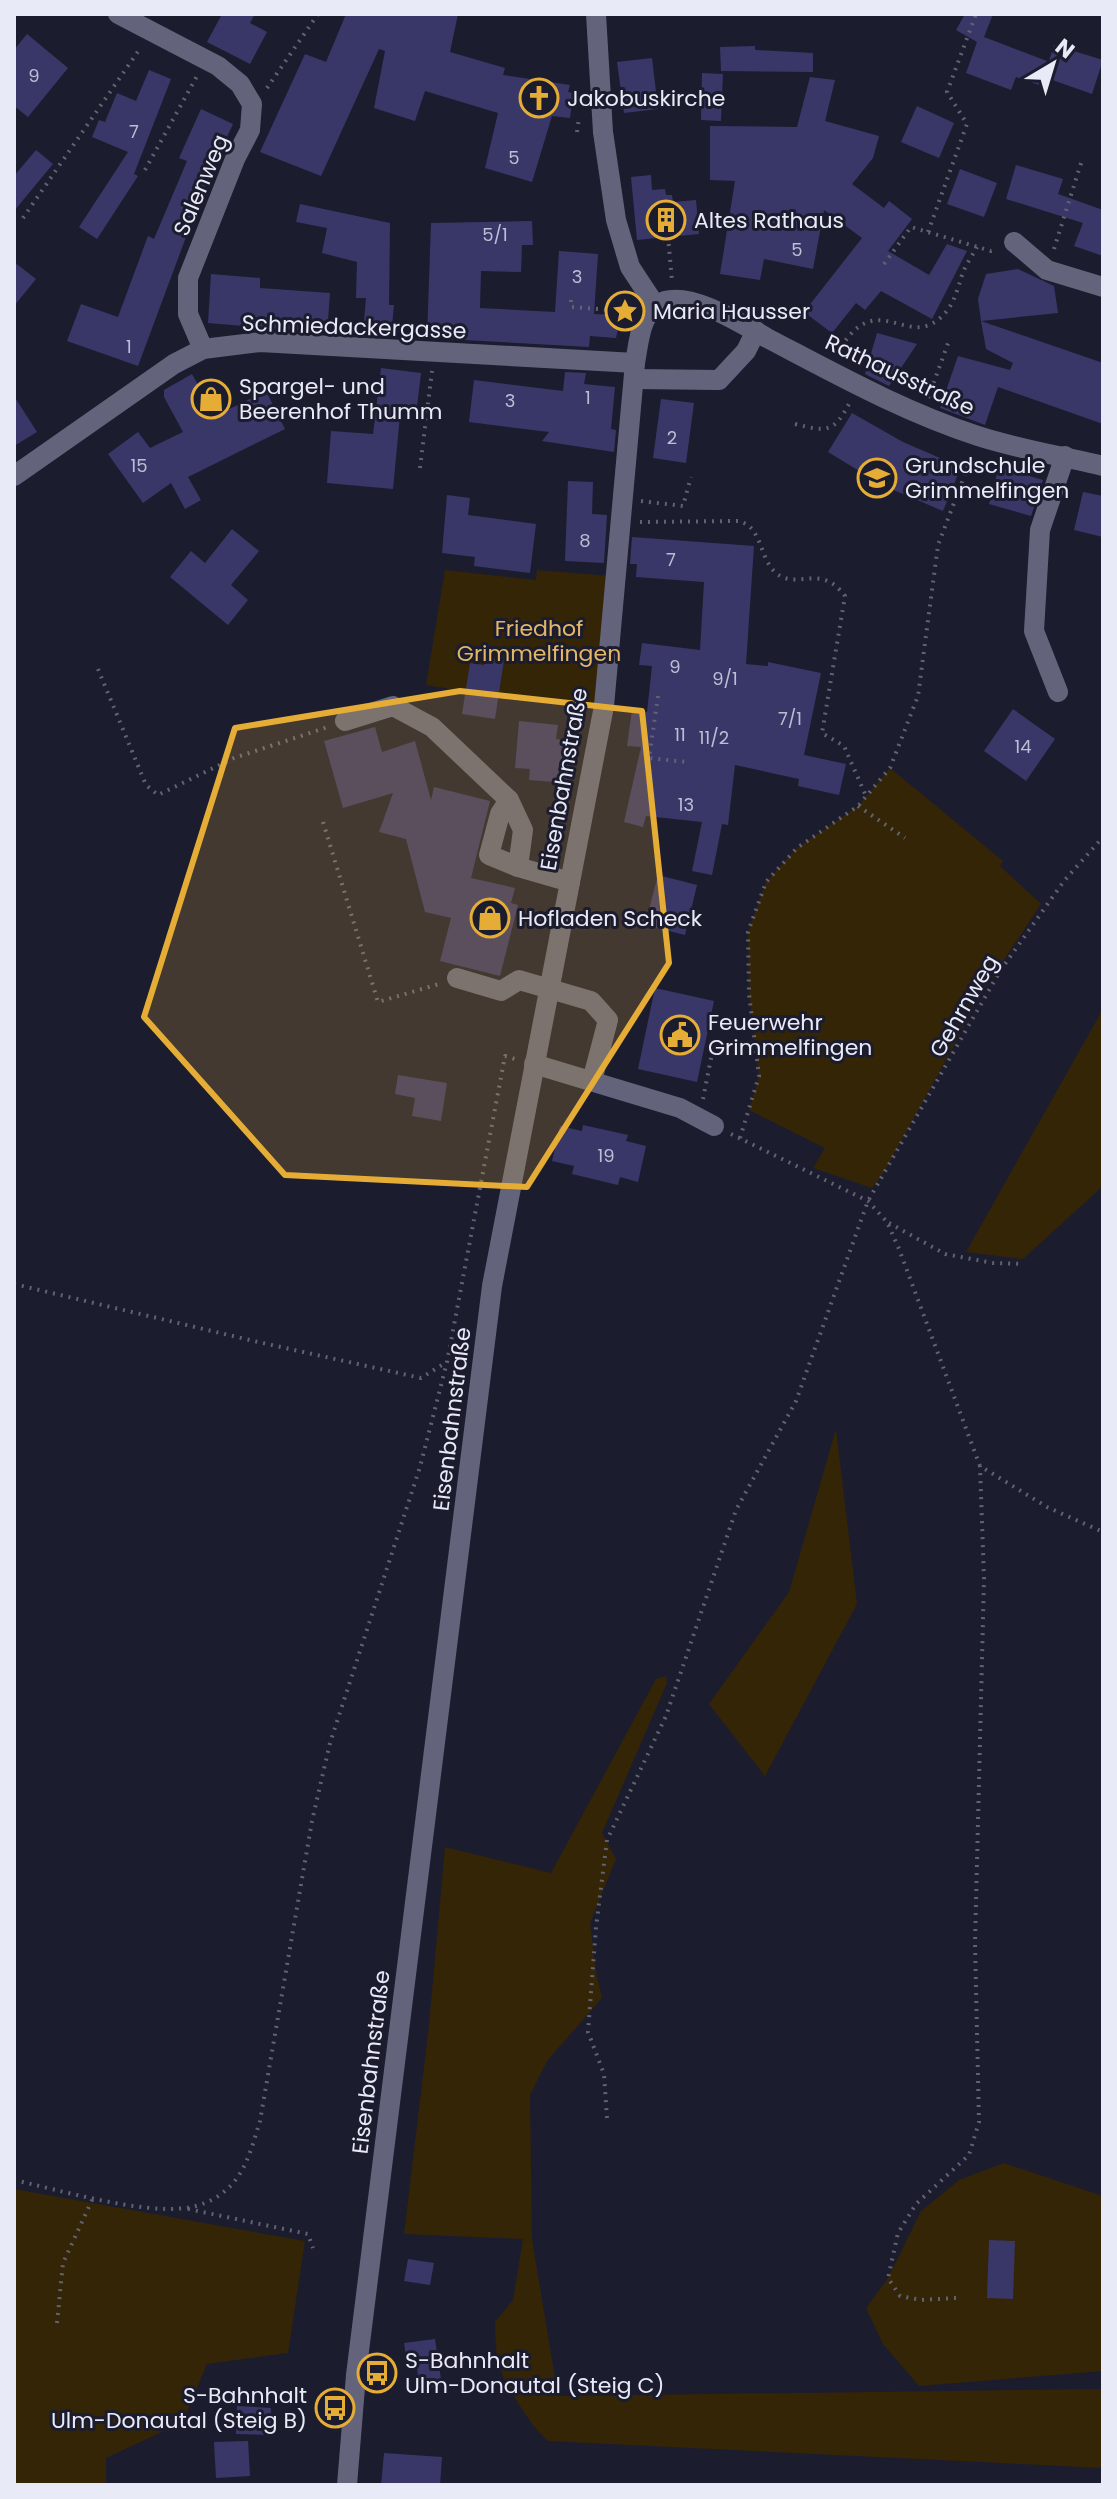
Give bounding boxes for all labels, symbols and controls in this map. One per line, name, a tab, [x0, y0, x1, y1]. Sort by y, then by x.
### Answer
north arrow	[1013, 24, 1093, 104]
text: N	[1049, 31, 1081, 66]
house number: 9	[28, 63, 40, 88]
church icon: Jakobuskirche	[518, 77, 560, 119]
place label: Jakobuskirche	[567, 83, 725, 114]
house number: 7	[129, 119, 139, 144]
street label: Salenweg	[166, 129, 236, 241]
house number: 5	[508, 145, 520, 170]
building icon: Altes Rathaus	[645, 199, 687, 241]
place label: Altes Rathaus	[694, 205, 844, 236]
house number: 5/1	[482, 222, 508, 247]
house number: 5	[791, 237, 803, 262]
house number: 3	[572, 264, 582, 289]
place icon: Maria Hausser	[604, 290, 646, 332]
place label: Maria Hausser	[653, 296, 810, 327]
street label: Schmiedackergasse	[241, 308, 467, 346]
street label: Rathausstraße	[820, 327, 980, 423]
house number: 1	[126, 334, 132, 359]
place label: Spargel- und Beerenhof Thumm	[239, 371, 442, 427]
shop icon: Spargel- und Beerenhof Thumm	[190, 378, 232, 420]
house number: 1	[585, 385, 591, 410]
house number: 3	[505, 388, 515, 413]
house number: 2	[667, 425, 677, 450]
place label: Grundschule Grimmelfingen	[905, 450, 1069, 506]
house number: 15	[130, 453, 148, 478]
school or university icon: Grundschule Grimmelfingen	[856, 457, 898, 499]
house number: 8	[579, 528, 591, 553]
house number: 7	[666, 547, 676, 572]
park label: Friedhof Grimmelfingen	[457, 613, 621, 669]
house number: 9	[669, 654, 681, 679]
house number: 9/1	[712, 666, 738, 691]
street label: Eisenbahnstraße	[533, 685, 595, 873]
house number: 7/1	[778, 706, 802, 731]
house number: 11	[674, 722, 686, 747]
house number: 11/2	[699, 725, 729, 750]
house number: 14	[1014, 734, 1032, 759]
house number: 13	[678, 792, 694, 817]
shop icon: Hofladen Scheck	[469, 897, 511, 939]
place label: Hofladen Scheck	[518, 903, 703, 934]
street label: Gehrnweg	[922, 949, 1006, 1063]
place label: Feuerwehr Grimmelfingen	[708, 1007, 872, 1063]
public building icon: Feuerwehr Grimmelfingen	[659, 1014, 701, 1056]
house number: 19	[597, 1143, 615, 1168]
street label: Eisenbahnstraße	[425, 1325, 479, 1513]
street label: Eisenbahnstraße	[344, 1968, 398, 2156]
place label: S-Bahnhalt Ulm-Donautal (Steig C)	[405, 2345, 665, 2401]
bus stop icon: S-Bahnhalt Ulm-Donautal (Steig C)	[356, 2352, 398, 2394]
place label: S-Bahnhalt Ulm-Donautal (Steig B)	[51, 2380, 307, 2436]
bus stop icon: S-Bahnhalt Ulm-Donautal (Steig B)	[314, 2387, 356, 2429]

